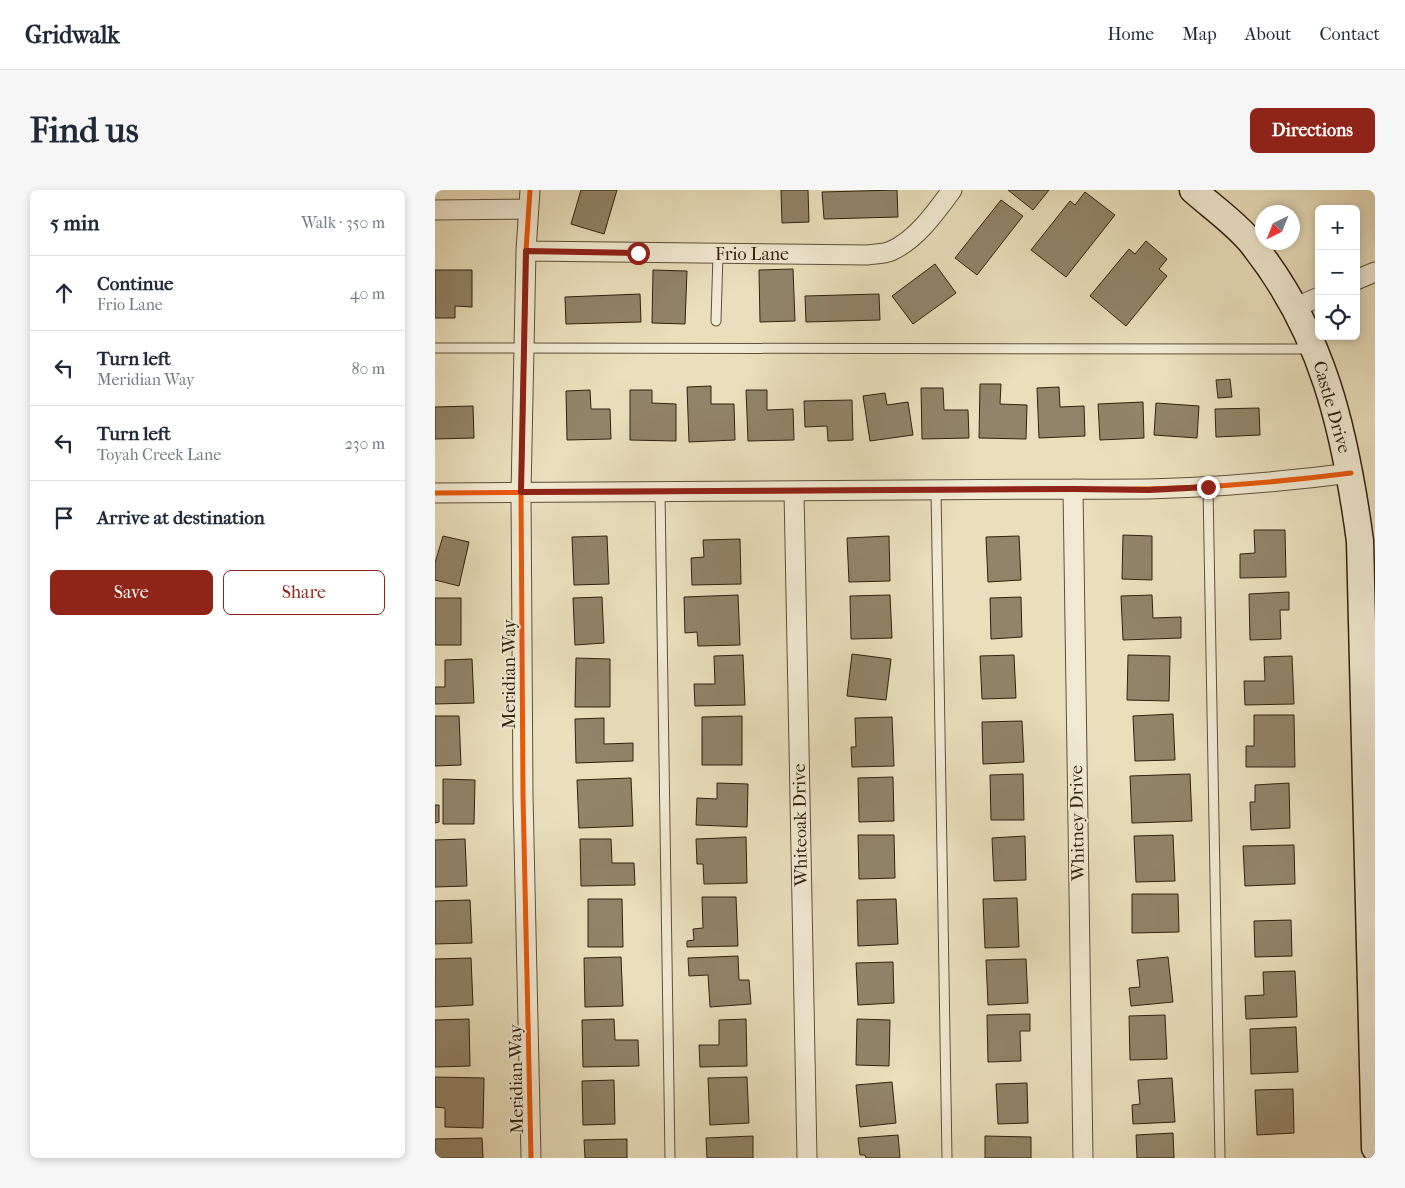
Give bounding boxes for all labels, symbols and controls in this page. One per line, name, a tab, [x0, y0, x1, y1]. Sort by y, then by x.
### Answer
text: Gridwalk	[25, 21, 120, 49]
text: Home	[1107, 24, 1154, 45]
text: Map	[1182, 24, 1217, 45]
text: About	[1245, 24, 1291, 45]
text: Contact	[1319, 24, 1380, 45]
button: Directions	[1250, 108, 1375, 153]
text: Find us	[30, 110, 139, 151]
north arrow	[1255, 205, 1300, 250]
map controls	[1315, 205, 1360, 340]
button: +	[1315, 205, 1360, 250]
text: 5 min	[50, 211, 99, 235]
text: Walk · 350 m	[301, 213, 385, 232]
route start	[627, 242, 650, 265]
street label: Frio Lane	[715, 244, 789, 265]
button: −	[1315, 250, 1360, 295]
text: Continue	[97, 273, 173, 295]
icon: ahead	[50, 279, 78, 307]
text: 40 m	[350, 284, 385, 303]
text: Frio Lane	[97, 295, 163, 314]
button: locate	[1315, 295, 1360, 340]
text: Turn left	[97, 348, 171, 370]
icon: left	[50, 354, 78, 382]
text: 80 m	[351, 359, 385, 378]
street label: Castle Drive	[1308, 359, 1355, 456]
text: Meridian Way	[97, 370, 195, 389]
text: Turn left	[97, 423, 171, 445]
icon: left	[50, 429, 78, 457]
text: 230 m	[345, 434, 385, 453]
text: Toyah Creek Lane	[97, 445, 221, 464]
route end	[1197, 476, 1220, 499]
icon: arrive	[50, 504, 78, 532]
text: Arrive at destination	[97, 507, 265, 529]
button: Save	[50, 570, 213, 615]
button: Share	[223, 570, 385, 615]
street label: Meridian Way	[499, 618, 520, 729]
street label: Whiteoak Drive	[789, 763, 812, 888]
street label: Whitney Drive	[1066, 765, 1089, 882]
street label: Meridian Way	[505, 1022, 528, 1134]

